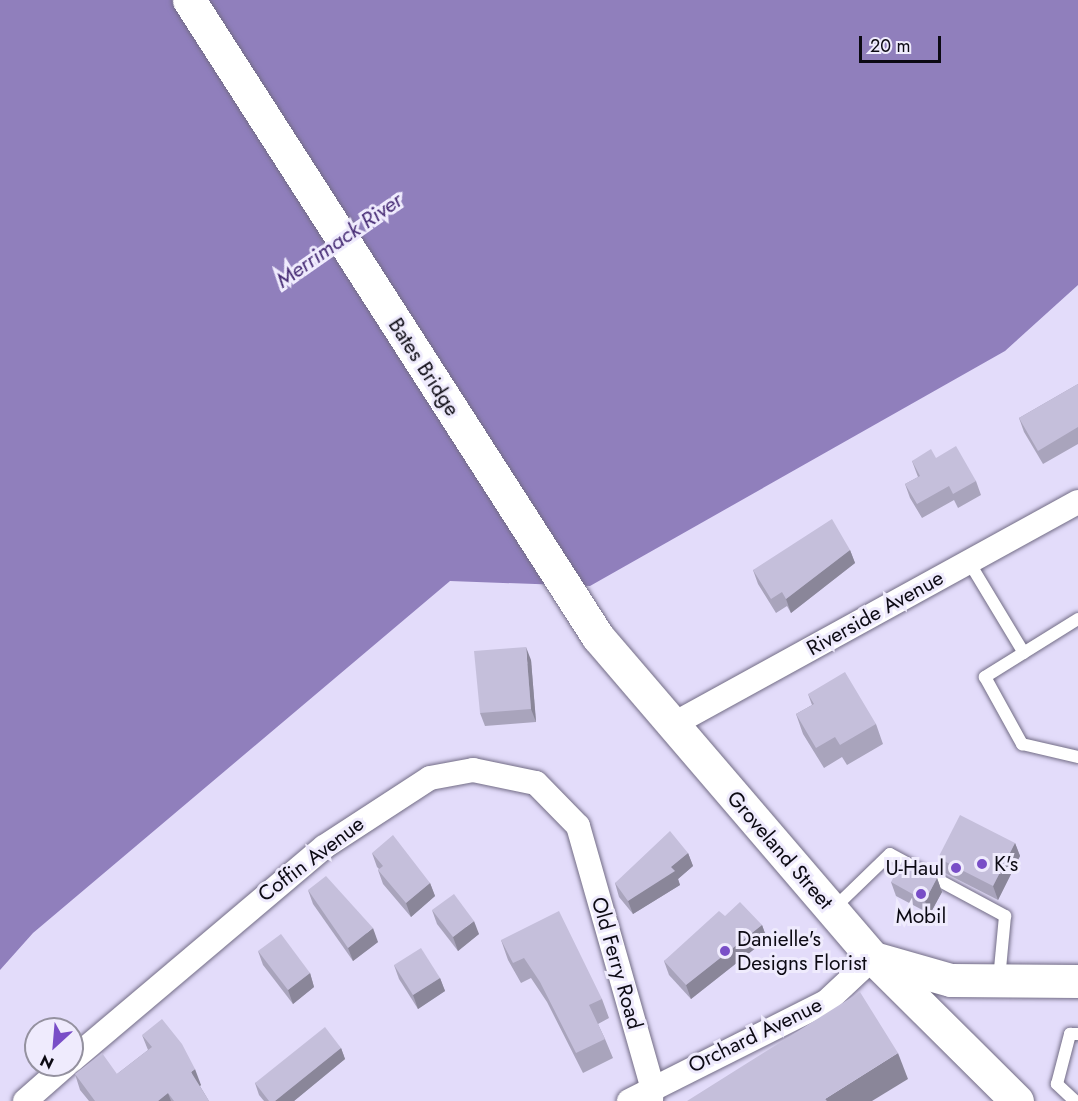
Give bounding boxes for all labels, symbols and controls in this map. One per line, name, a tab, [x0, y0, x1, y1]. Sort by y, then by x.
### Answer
scale bar	[862, 24, 944, 62]
text: 20 m	[870, 33, 910, 59]
water label: Merrimack River	[271, 187, 407, 293]
street label: Bates Bridge	[383, 313, 465, 421]
street label: Riverside Avenue	[802, 565, 948, 661]
street label: Groveland Street	[722, 786, 838, 914]
street label: Coffin Avenue	[253, 811, 369, 907]
place label: K's	[994, 851, 1018, 877]
place label: U-Haul	[885, 855, 944, 881]
marker: K's	[975, 857, 989, 871]
marker: U-Haul	[949, 861, 963, 875]
marker: Mobil	[914, 887, 928, 901]
street label: Old Ferry Road	[586, 894, 648, 1032]
place label: Mobil	[896, 903, 946, 929]
place label: Danielle's Designs Florist	[737, 926, 867, 976]
marker: Danielle's Designs Florist	[718, 944, 732, 958]
street label: Orchard Avenue	[684, 992, 826, 1078]
north arrow	[24, 1017, 84, 1077]
text: N	[36, 1049, 58, 1075]

